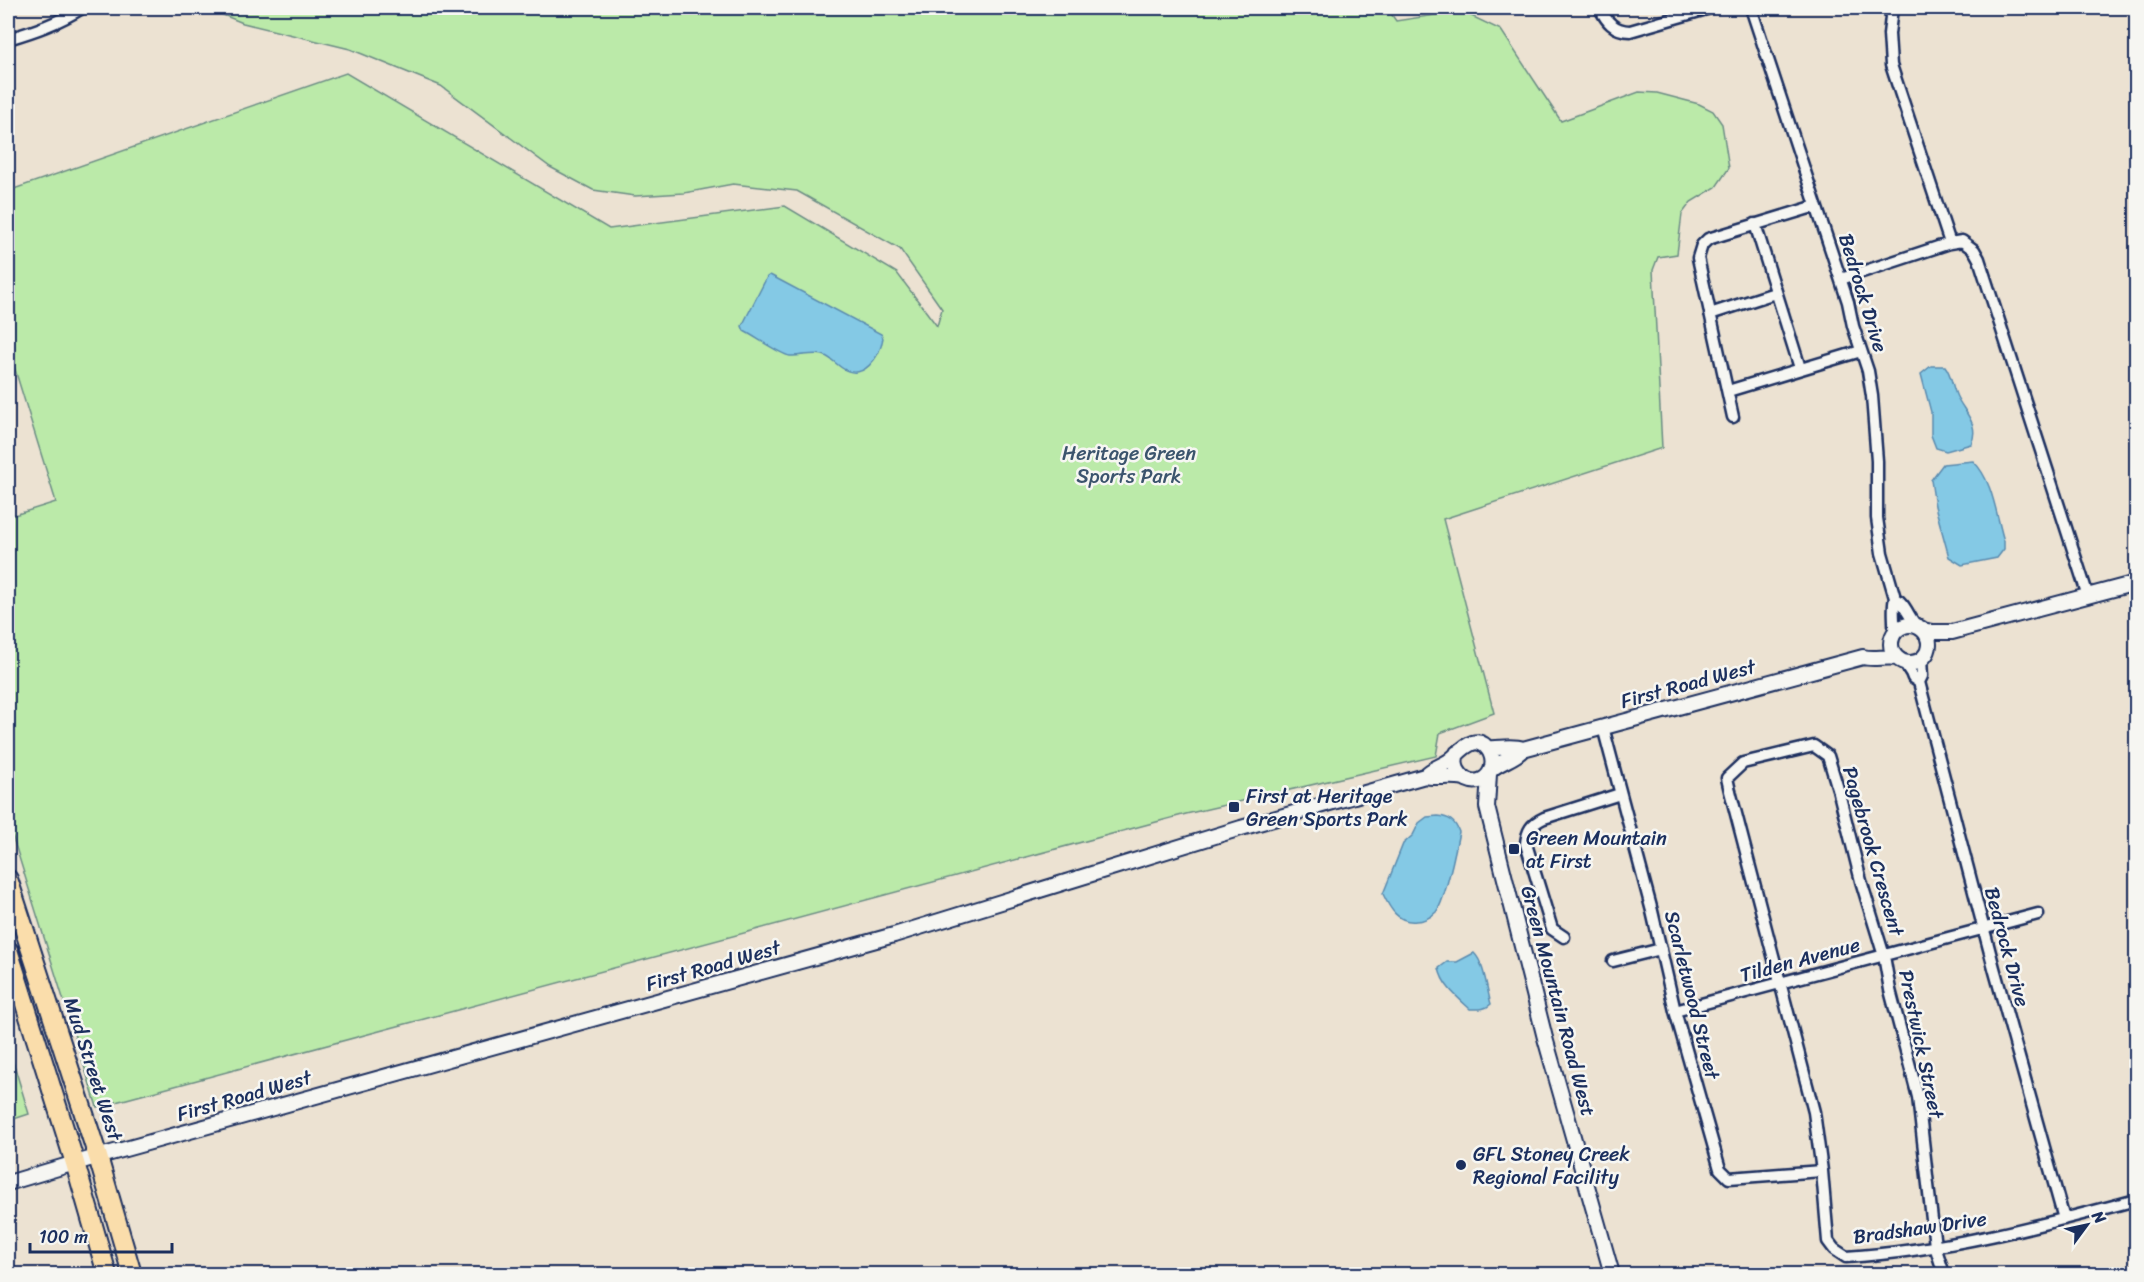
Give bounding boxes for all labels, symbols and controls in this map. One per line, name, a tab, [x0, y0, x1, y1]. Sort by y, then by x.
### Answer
street label: Bedrock Drive	[1828, 229, 1898, 357]
park label: Heritage Green Sports Park	[1062, 436, 1196, 494]
street label: First Road West	[1616, 649, 1760, 719]
street label: Pagebrook Crescent	[1832, 762, 1914, 941]
place label: First at Heritage Green Sports Park	[1246, 779, 1408, 837]
marker: First at Heritage Green Sports Park	[1227, 800, 1241, 814]
place label: Green Mountain at First	[1526, 821, 1667, 879]
marker: Green Mountain at First	[1507, 842, 1521, 856]
street label: Green Mountain Road West	[1510, 882, 1606, 1120]
street label: Bedrock Drive	[1974, 883, 2040, 1011]
street label: Scarletwood Street	[1654, 907, 1730, 1084]
street label: Tilden Avenue	[1736, 927, 1864, 993]
street label: First Road West	[642, 930, 785, 1002]
street label: Prestwick Street	[1888, 966, 1954, 1122]
street label: Mud Street West	[53, 993, 133, 1146]
street label: First Road West	[173, 1060, 316, 1132]
place label: GFL Stoney Creek Regional Facility	[1473, 1137, 1630, 1195]
marker: GFL Stoney Creek Regional Facility	[1454, 1158, 1468, 1172]
north arrow	[2057, 1195, 2117, 1255]
street label: Bradshaw Drive	[1851, 1201, 1989, 1255]
text: N	[2083, 1204, 2115, 1230]
scale bar	[30, 1216, 172, 1254]
text: 100 m	[39, 1221, 88, 1253]

